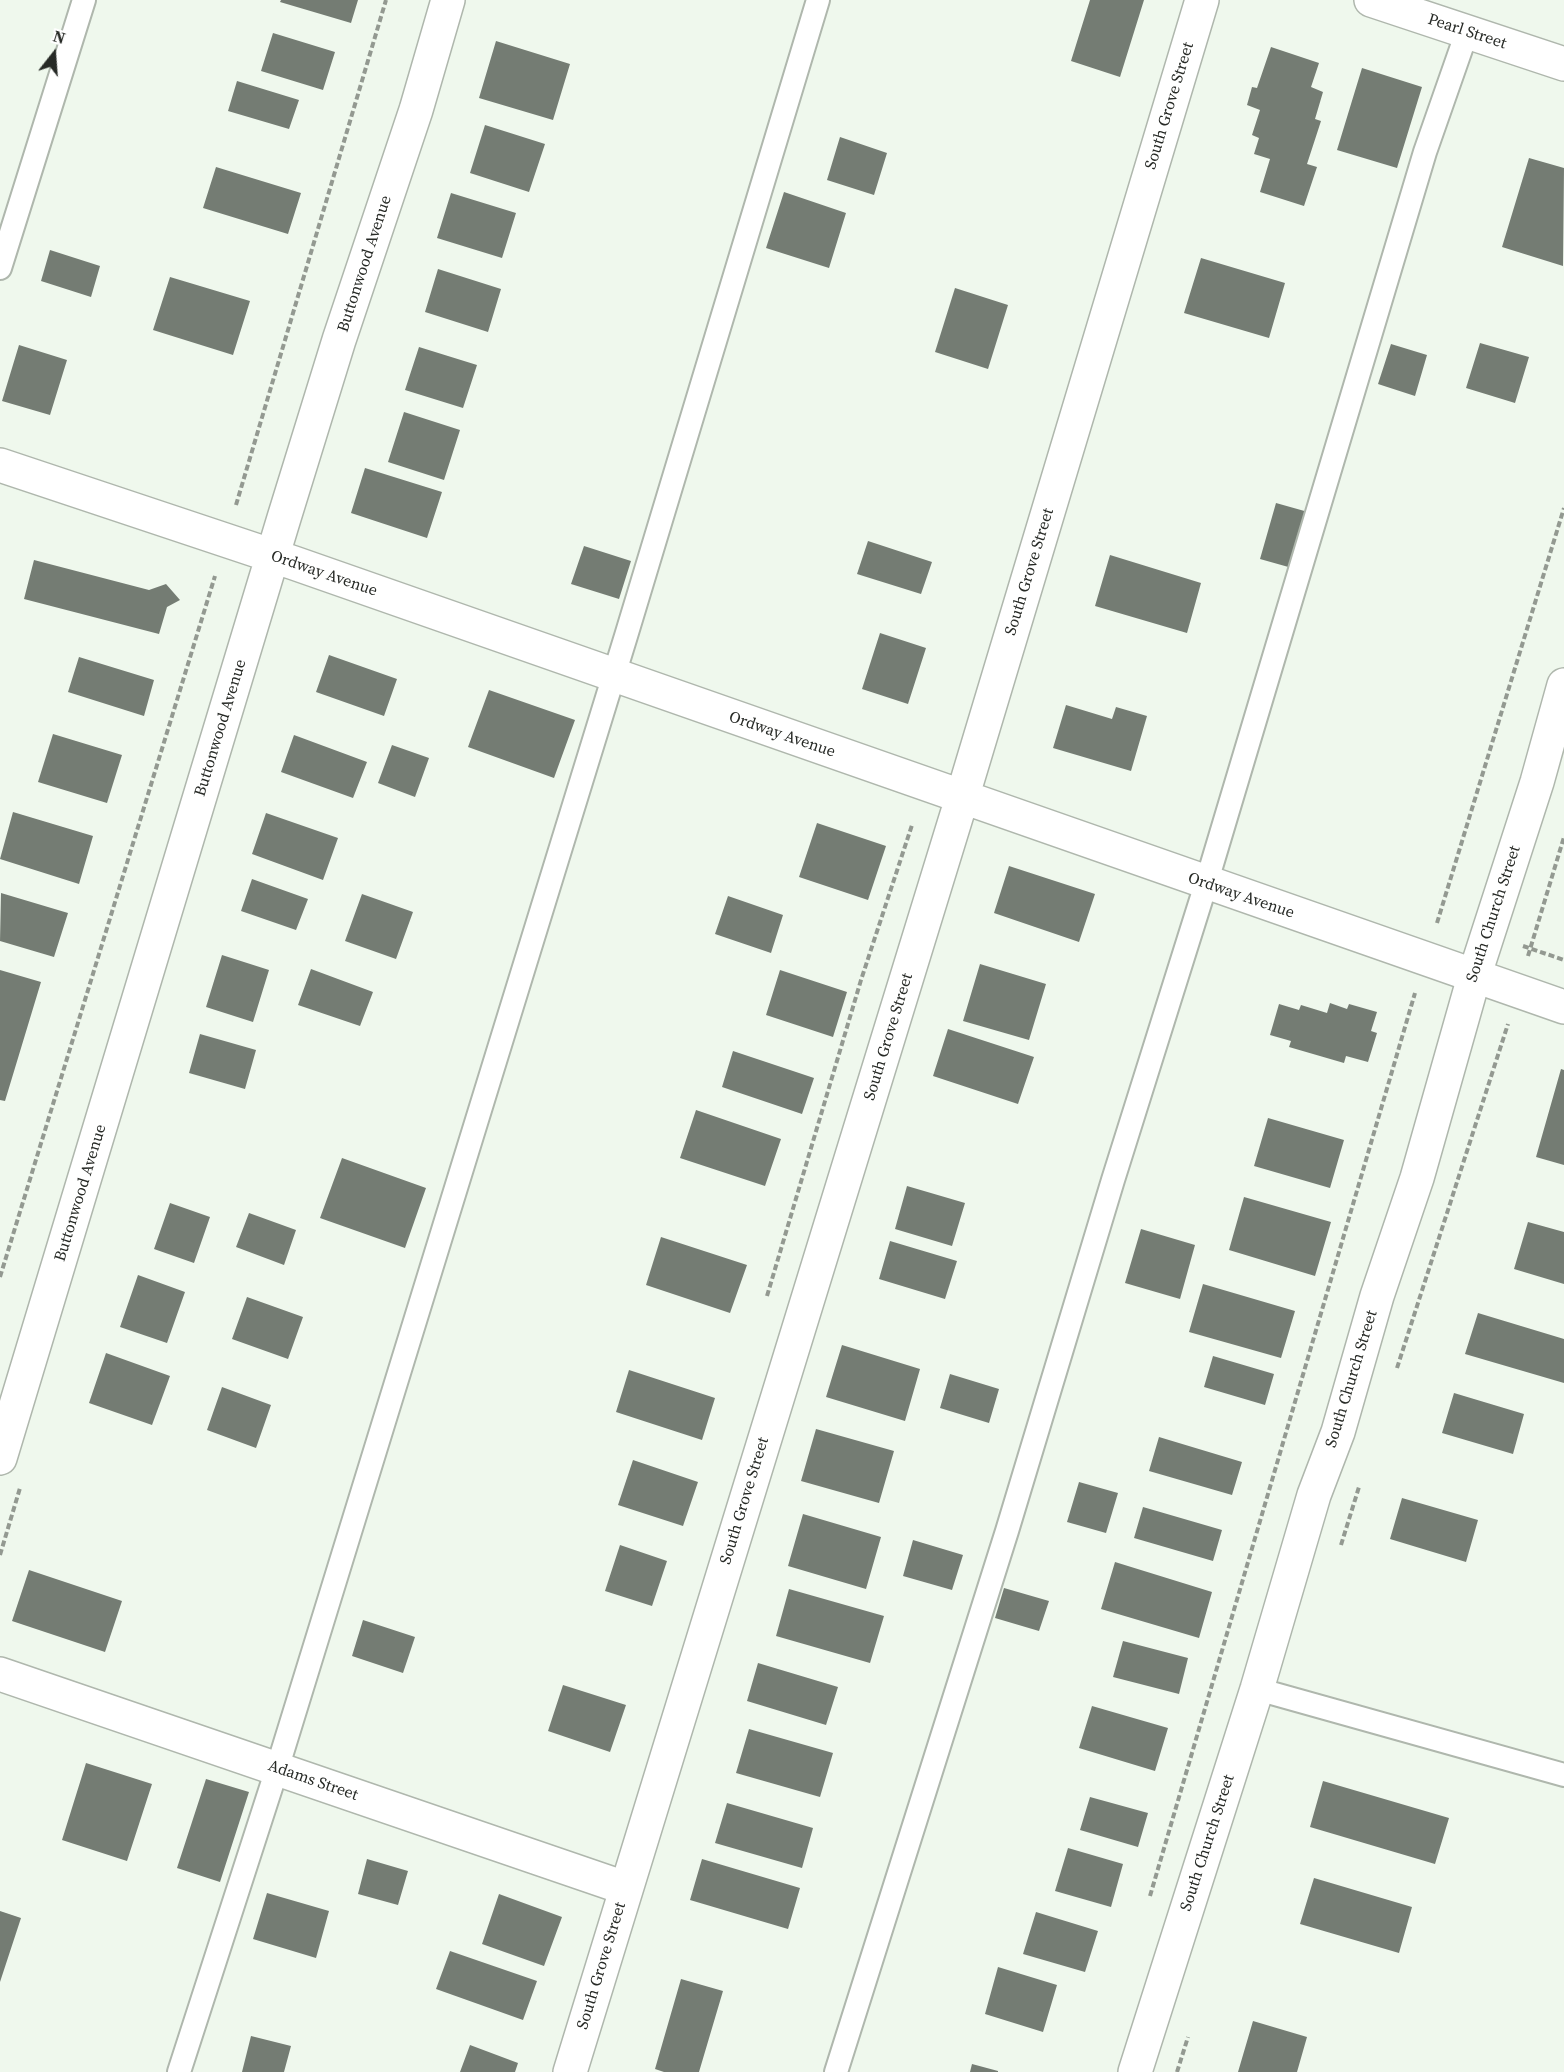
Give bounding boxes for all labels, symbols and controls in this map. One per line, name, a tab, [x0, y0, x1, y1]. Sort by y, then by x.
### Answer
street label: Pearl Street	[1425, 10, 1509, 54]
north arrow	[24, 24, 84, 84]
text: N	[50, 25, 68, 49]
street label: South Grove Street	[1142, 40, 1198, 172]
street label: Buttonwood Avenue	[334, 193, 396, 335]
street label: South Grove Street	[1002, 506, 1058, 638]
street label: Ordway Avenue	[268, 547, 380, 601]
street label: Buttonwood Avenue	[191, 657, 251, 799]
street label: Ordway Avenue	[726, 708, 838, 762]
street label: South Church Street	[1463, 843, 1525, 985]
street label: Ordway Avenue	[1185, 869, 1297, 923]
street label: South Grove Street	[861, 971, 917, 1103]
street label: Buttonwood Avenue	[51, 1122, 111, 1264]
street label: South Church Street	[1322, 1308, 1382, 1450]
street label: South Grove Street	[717, 1435, 773, 1567]
street label: Adams Street	[266, 1757, 360, 1805]
street label: South Church Street	[1177, 1772, 1239, 1914]
street label: South Grove Street	[574, 1900, 630, 2032]

